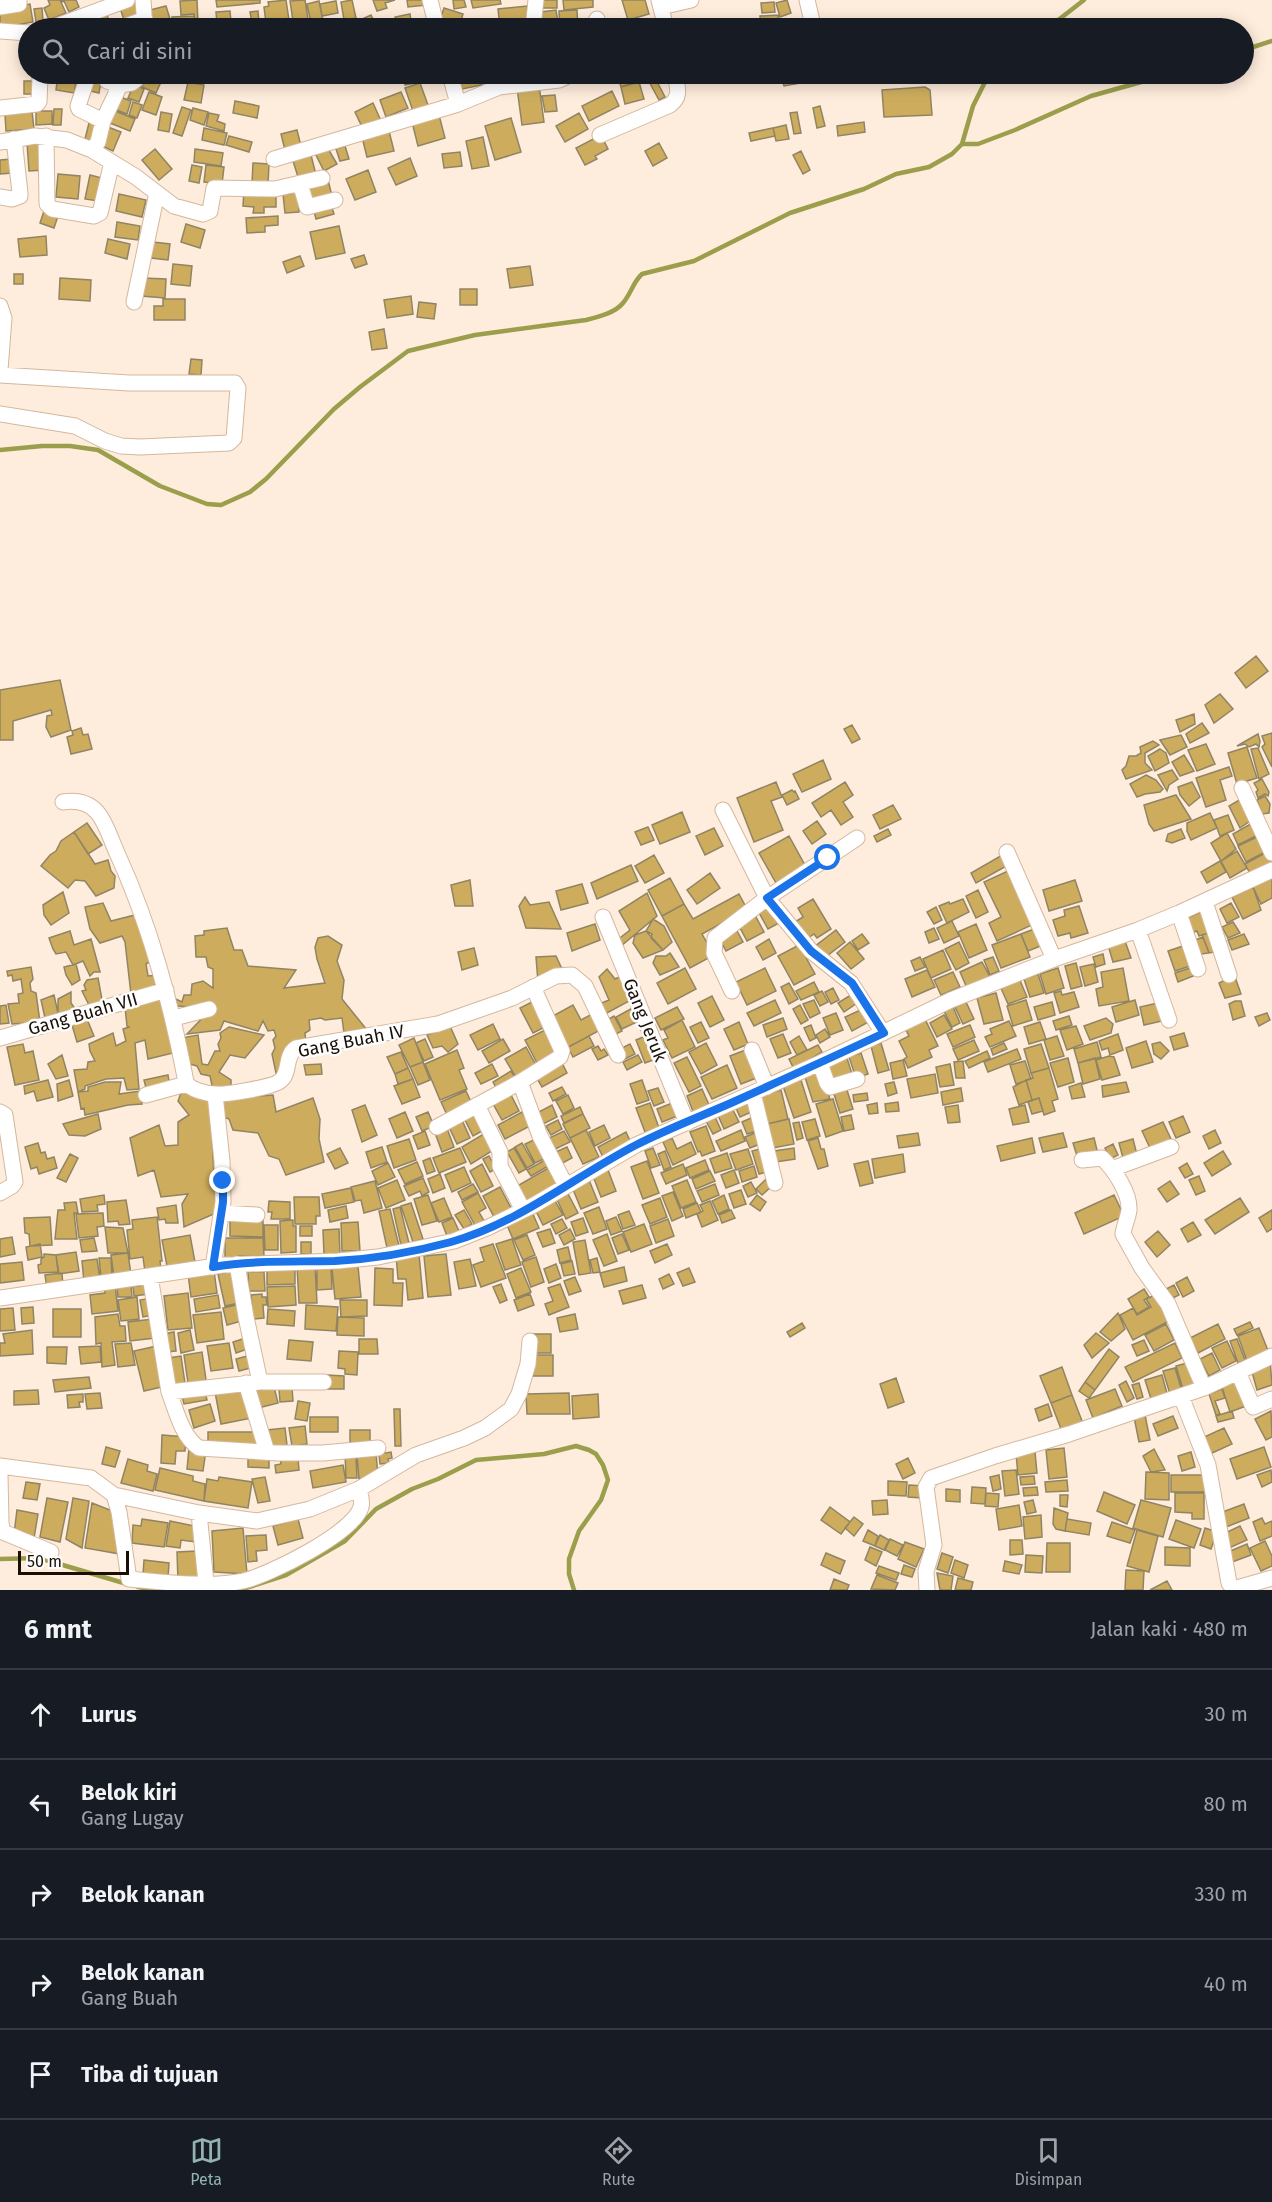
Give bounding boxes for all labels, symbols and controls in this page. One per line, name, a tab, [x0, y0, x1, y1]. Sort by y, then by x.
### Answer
search box	[18, 18, 1254, 84]
icon: search	[39, 35, 72, 68]
text: Cari di sini	[87, 38, 192, 65]
route start	[814, 844, 840, 870]
street label: Gang Jeruk	[618, 975, 672, 1066]
street label: Gang Buah VII	[26, 988, 140, 1040]
street label: Gang Buah IV	[296, 1020, 406, 1062]
route end	[209, 1167, 235, 1193]
scale bar	[18, 1548, 129, 1576]
text: 50 m	[27, 1552, 62, 1571]
text: 6 mnt	[24, 1614, 92, 1645]
text: Jalan kaki · 480 m	[1090, 1617, 1248, 1641]
icon: ahead	[24, 1698, 57, 1731]
text: Lurus	[81, 1701, 137, 1728]
text: 30 m	[1204, 1702, 1248, 1726]
text: Belok kiri	[81, 1779, 177, 1806]
icon: left	[24, 1788, 57, 1821]
text: 80 m	[1203, 1792, 1248, 1816]
text: Gang Lugay	[81, 1806, 184, 1830]
icon: right	[24, 1878, 57, 1911]
text: Belok kanan	[81, 1881, 205, 1908]
text: 330 m	[1194, 1882, 1248, 1906]
text: Belok kanan	[81, 1959, 205, 1986]
icon: right	[24, 1968, 57, 2001]
text: 40 m	[1204, 1972, 1248, 1996]
text: Gang Buah	[81, 1986, 178, 2010]
icon: arrive	[24, 2058, 57, 2091]
text: Tiba di tujuan	[81, 2061, 218, 2088]
tab: Peta	[190, 2134, 223, 2189]
tab: Rute	[602, 2134, 635, 2189]
tab: Disimpan	[1014, 2134, 1082, 2189]

